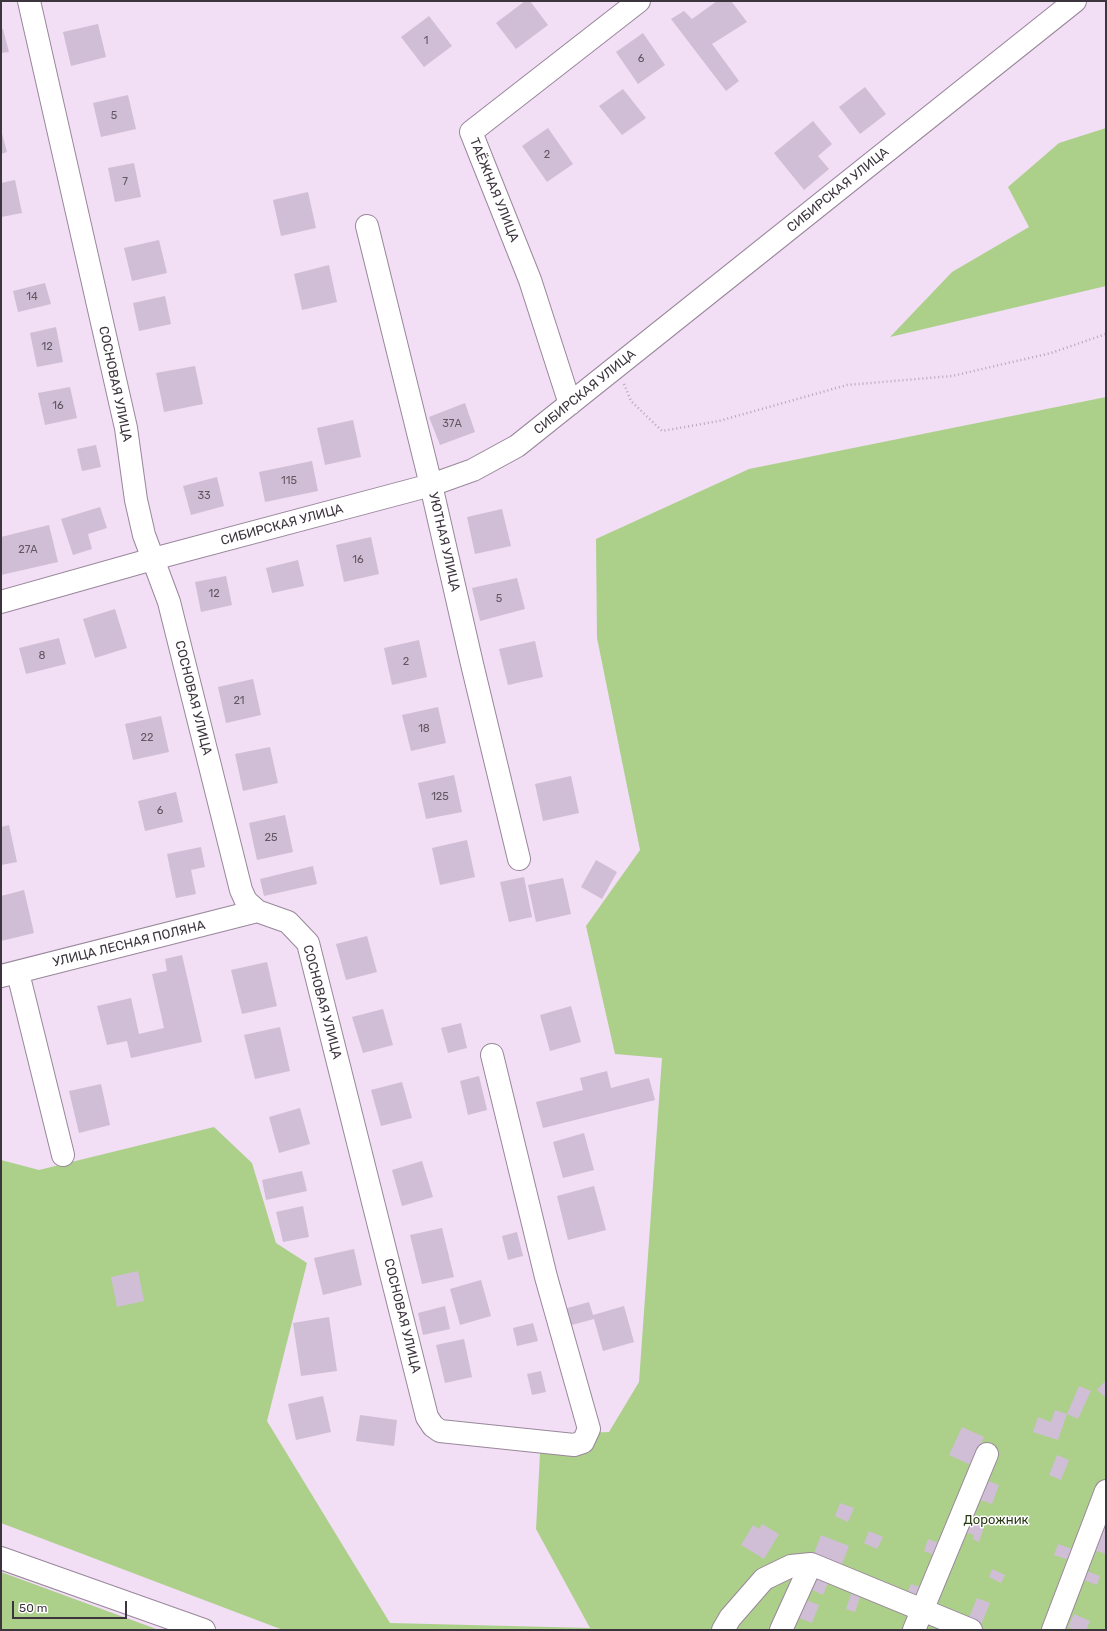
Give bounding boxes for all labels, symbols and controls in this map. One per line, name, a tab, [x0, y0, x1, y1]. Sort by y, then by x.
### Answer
house number: 1	[424, 34, 428, 48]
house number: 6	[638, 52, 644, 66]
house number: 5	[111, 109, 117, 123]
street label: ТАЁЖНАЯ УЛИЦА	[466, 136, 522, 244]
street label: СИБИРСКАЯ УЛИЦА	[784, 144, 892, 236]
house number: 2	[544, 148, 550, 162]
house number: 7	[122, 175, 128, 189]
house number: 14	[26, 290, 38, 304]
street label: СОСНОВАЯ УЛИЦА	[95, 325, 135, 443]
house number: 12	[41, 340, 53, 354]
street label: СИБИРСКАЯ УЛИЦА	[531, 346, 639, 438]
house number: 16	[52, 399, 64, 413]
house number: 37А	[442, 417, 462, 431]
house number: 115	[281, 474, 297, 488]
house number: 33	[197, 489, 211, 503]
street label: УЮТНАЯ УЛИЦА	[425, 491, 463, 593]
street label: СИБИРСКАЯ УЛИЦА	[219, 501, 345, 549]
house number: 27А	[18, 543, 38, 557]
house number: 16	[352, 553, 364, 567]
house number: 12	[208, 587, 220, 601]
house number: 5	[496, 592, 502, 606]
street label: СОСНОВАЯ УЛИЦА	[171, 639, 215, 757]
house number: 8	[39, 649, 45, 663]
house number: 2	[403, 655, 409, 669]
house number: 21	[233, 694, 245, 708]
house number: 18	[418, 722, 430, 736]
house number: 22	[141, 731, 153, 745]
house number: 125	[431, 790, 449, 804]
house number: 6	[157, 804, 163, 818]
house number: 25	[265, 831, 277, 845]
street label: УЛИЦА ЛЕСНАЯ ПОЛЯНА	[51, 917, 207, 971]
street label: СОСНОВАЯ УЛИЦА	[299, 943, 345, 1061]
street label: СОСНОВАЯ УЛИЦА	[380, 1257, 424, 1375]
park label: Дорожник	[963, 1512, 1029, 1528]
scale bar	[14, 1593, 129, 1619]
text: 50 m	[19, 1601, 47, 1615]

